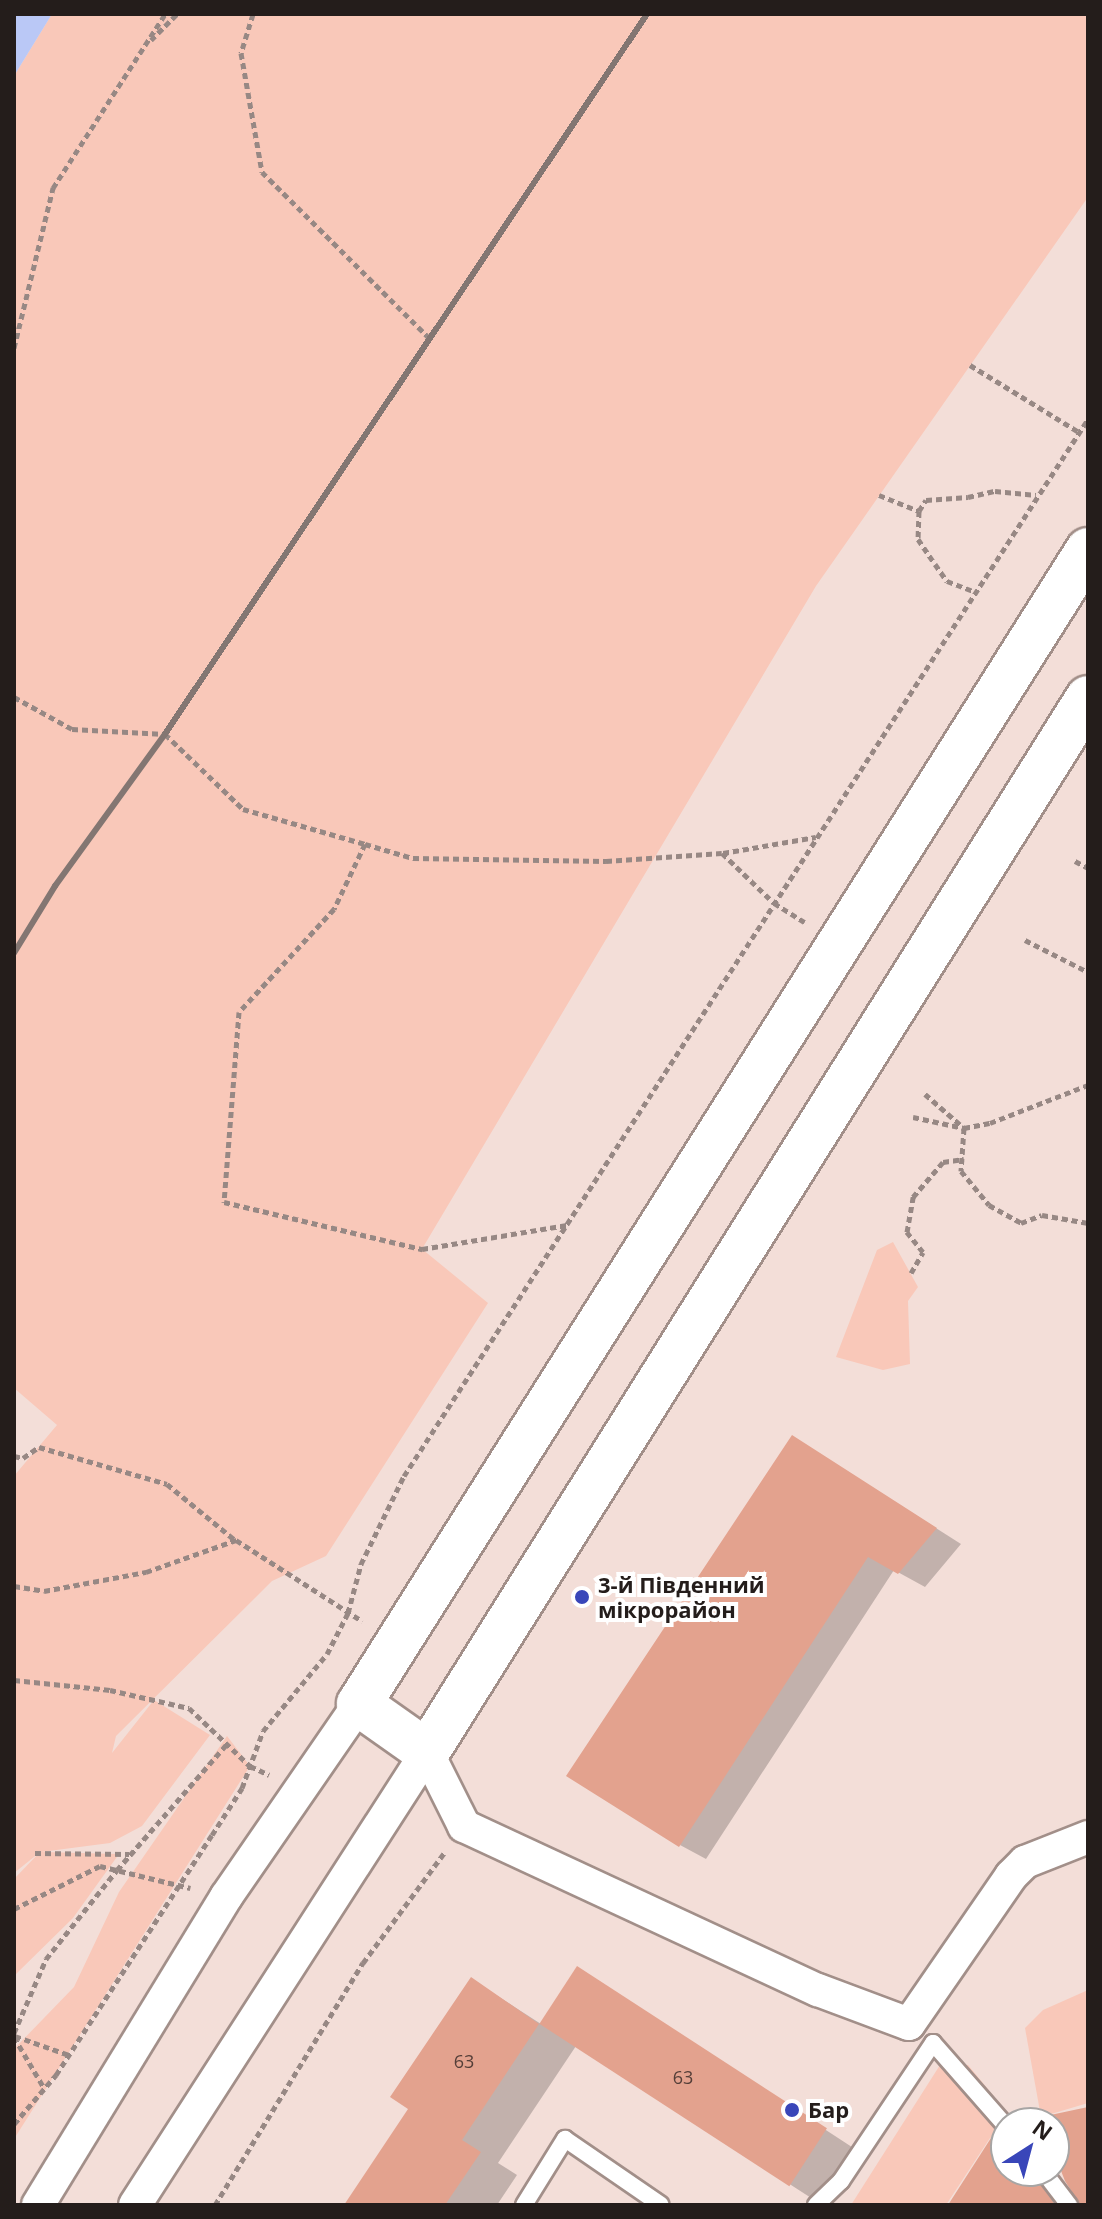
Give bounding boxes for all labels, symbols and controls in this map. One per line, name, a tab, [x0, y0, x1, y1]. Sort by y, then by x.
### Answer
place label: 3-й Південний мікрорайон	[598, 1571, 765, 1622]
marker: 3-й Південний мікрорайон	[573, 1588, 591, 1606]
house number: 63	[454, 2050, 474, 2072]
house number: 63	[673, 2066, 693, 2088]
place label: Бар	[808, 2097, 849, 2123]
marker: Бар	[783, 2101, 801, 2119]
north arrow	[990, 2107, 1070, 2187]
text: N	[1027, 2112, 1059, 2147]

